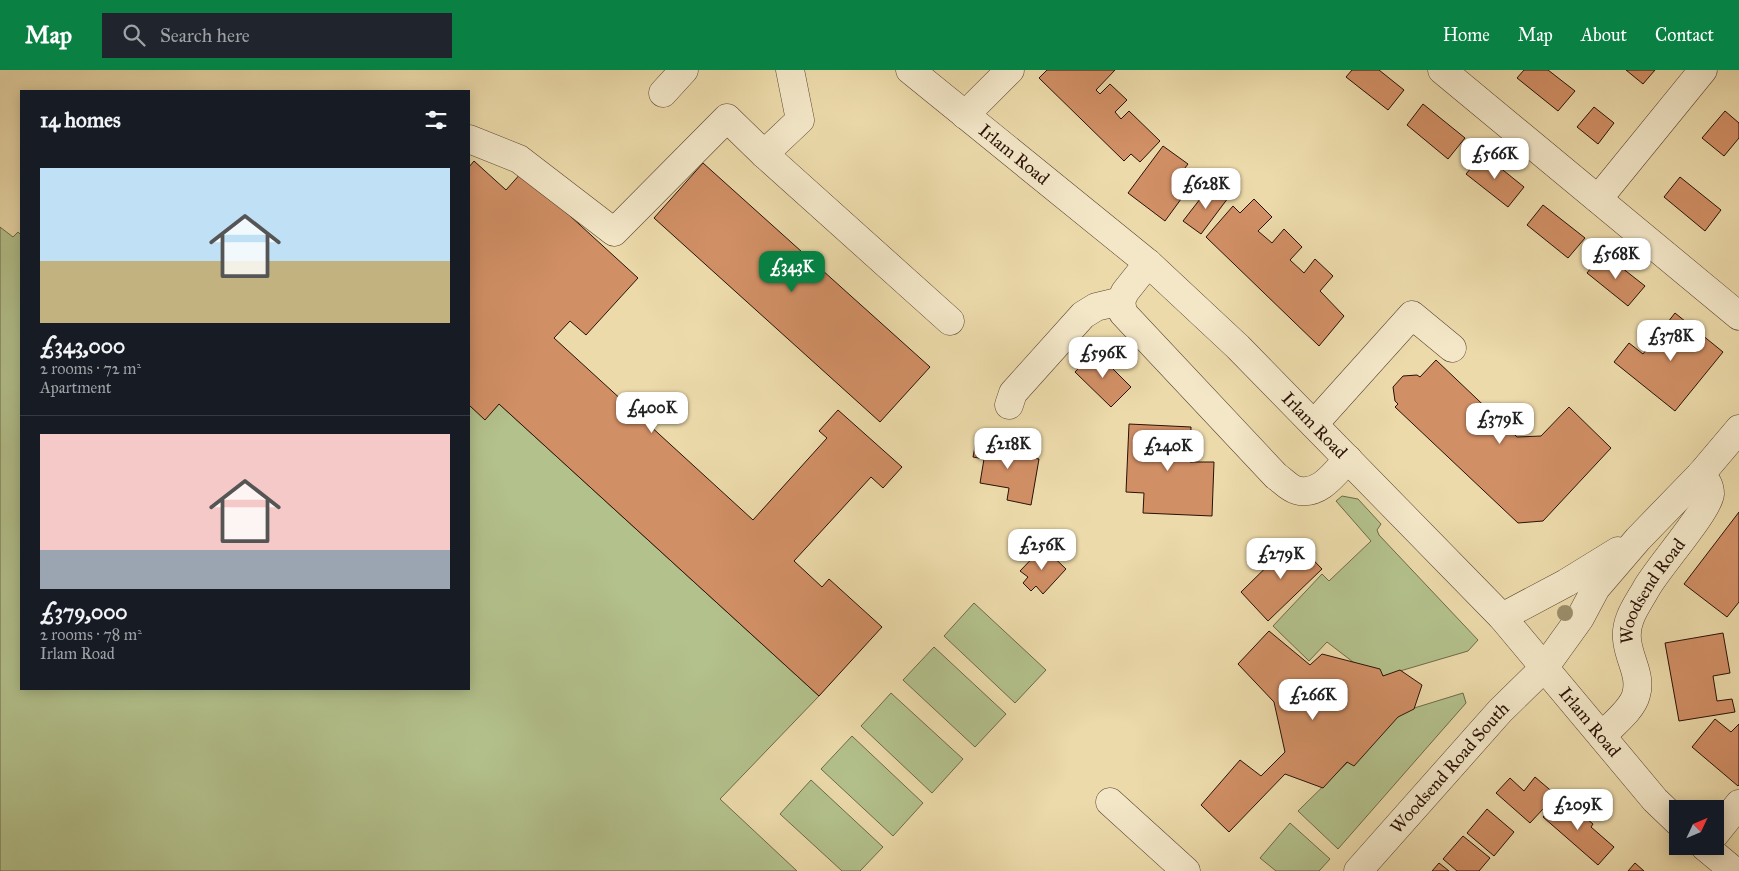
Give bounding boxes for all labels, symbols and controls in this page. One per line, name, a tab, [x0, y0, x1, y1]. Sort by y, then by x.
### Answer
search box	[102, 13, 452, 58]
text: Map	[25, 20, 72, 50]
icon: search	[120, 21, 148, 49]
text: Search here	[160, 24, 250, 47]
text: Home	[1443, 24, 1490, 46]
text: Map	[1518, 24, 1553, 46]
text: About	[1581, 24, 1627, 46]
text: Contact	[1655, 24, 1714, 46]
icon: filters	[422, 106, 450, 134]
text: 14 homes	[40, 107, 121, 133]
street label: Irlam Road	[974, 119, 1054, 189]
pin: £566K	[1460, 138, 1530, 180]
text: £566K	[1472, 144, 1518, 163]
pin: £628K	[1171, 168, 1241, 210]
text: £628K	[1182, 174, 1230, 193]
icon: home	[200, 201, 290, 291]
pin: £568K	[1581, 238, 1651, 280]
text: £568K	[1593, 244, 1639, 263]
pin: £343K	[757, 250, 827, 293]
text: £343K	[770, 257, 814, 276]
pin: £378K	[1636, 320, 1706, 362]
text: £378K	[1648, 326, 1694, 345]
text: £343,000	[40, 333, 125, 359]
pin: £596K	[1068, 336, 1138, 379]
text: £596K	[1080, 343, 1126, 362]
text: 2 rooms · 72 m²	[40, 359, 141, 378]
text: Apartment	[40, 378, 112, 397]
street label: Irlam Road	[1277, 387, 1352, 463]
pin: £400K	[617, 392, 687, 434]
text: £400K	[627, 398, 677, 417]
pin: £379K	[1465, 402, 1535, 445]
text: £379K	[1477, 409, 1523, 428]
pin: £218K	[973, 428, 1043, 470]
pin: £240K	[1133, 430, 1203, 472]
text: £218K	[985, 434, 1031, 453]
text: £240K	[1144, 436, 1192, 455]
icon: home	[200, 466, 290, 556]
pin: £256K	[1007, 528, 1077, 571]
street label: Woodsend Road	[1616, 534, 1690, 644]
text: £256K	[1019, 535, 1065, 554]
pin: £279K	[1246, 538, 1316, 580]
text: £279K	[1257, 544, 1305, 563]
text: £379,000	[40, 599, 128, 625]
text: 2 rooms · 78 m²	[40, 625, 142, 644]
text: Irlam Road	[40, 644, 115, 663]
pin: £266K	[1278, 678, 1348, 721]
street label: Irlam Road	[1554, 683, 1625, 761]
text: £266K	[1290, 685, 1336, 704]
street label: Woodsend Road South	[1385, 697, 1514, 838]
pin: £209K	[1543, 788, 1613, 831]
text: £209K	[1554, 795, 1602, 814]
north arrow	[1669, 800, 1724, 855]
map controls	[1669, 800, 1724, 855]

